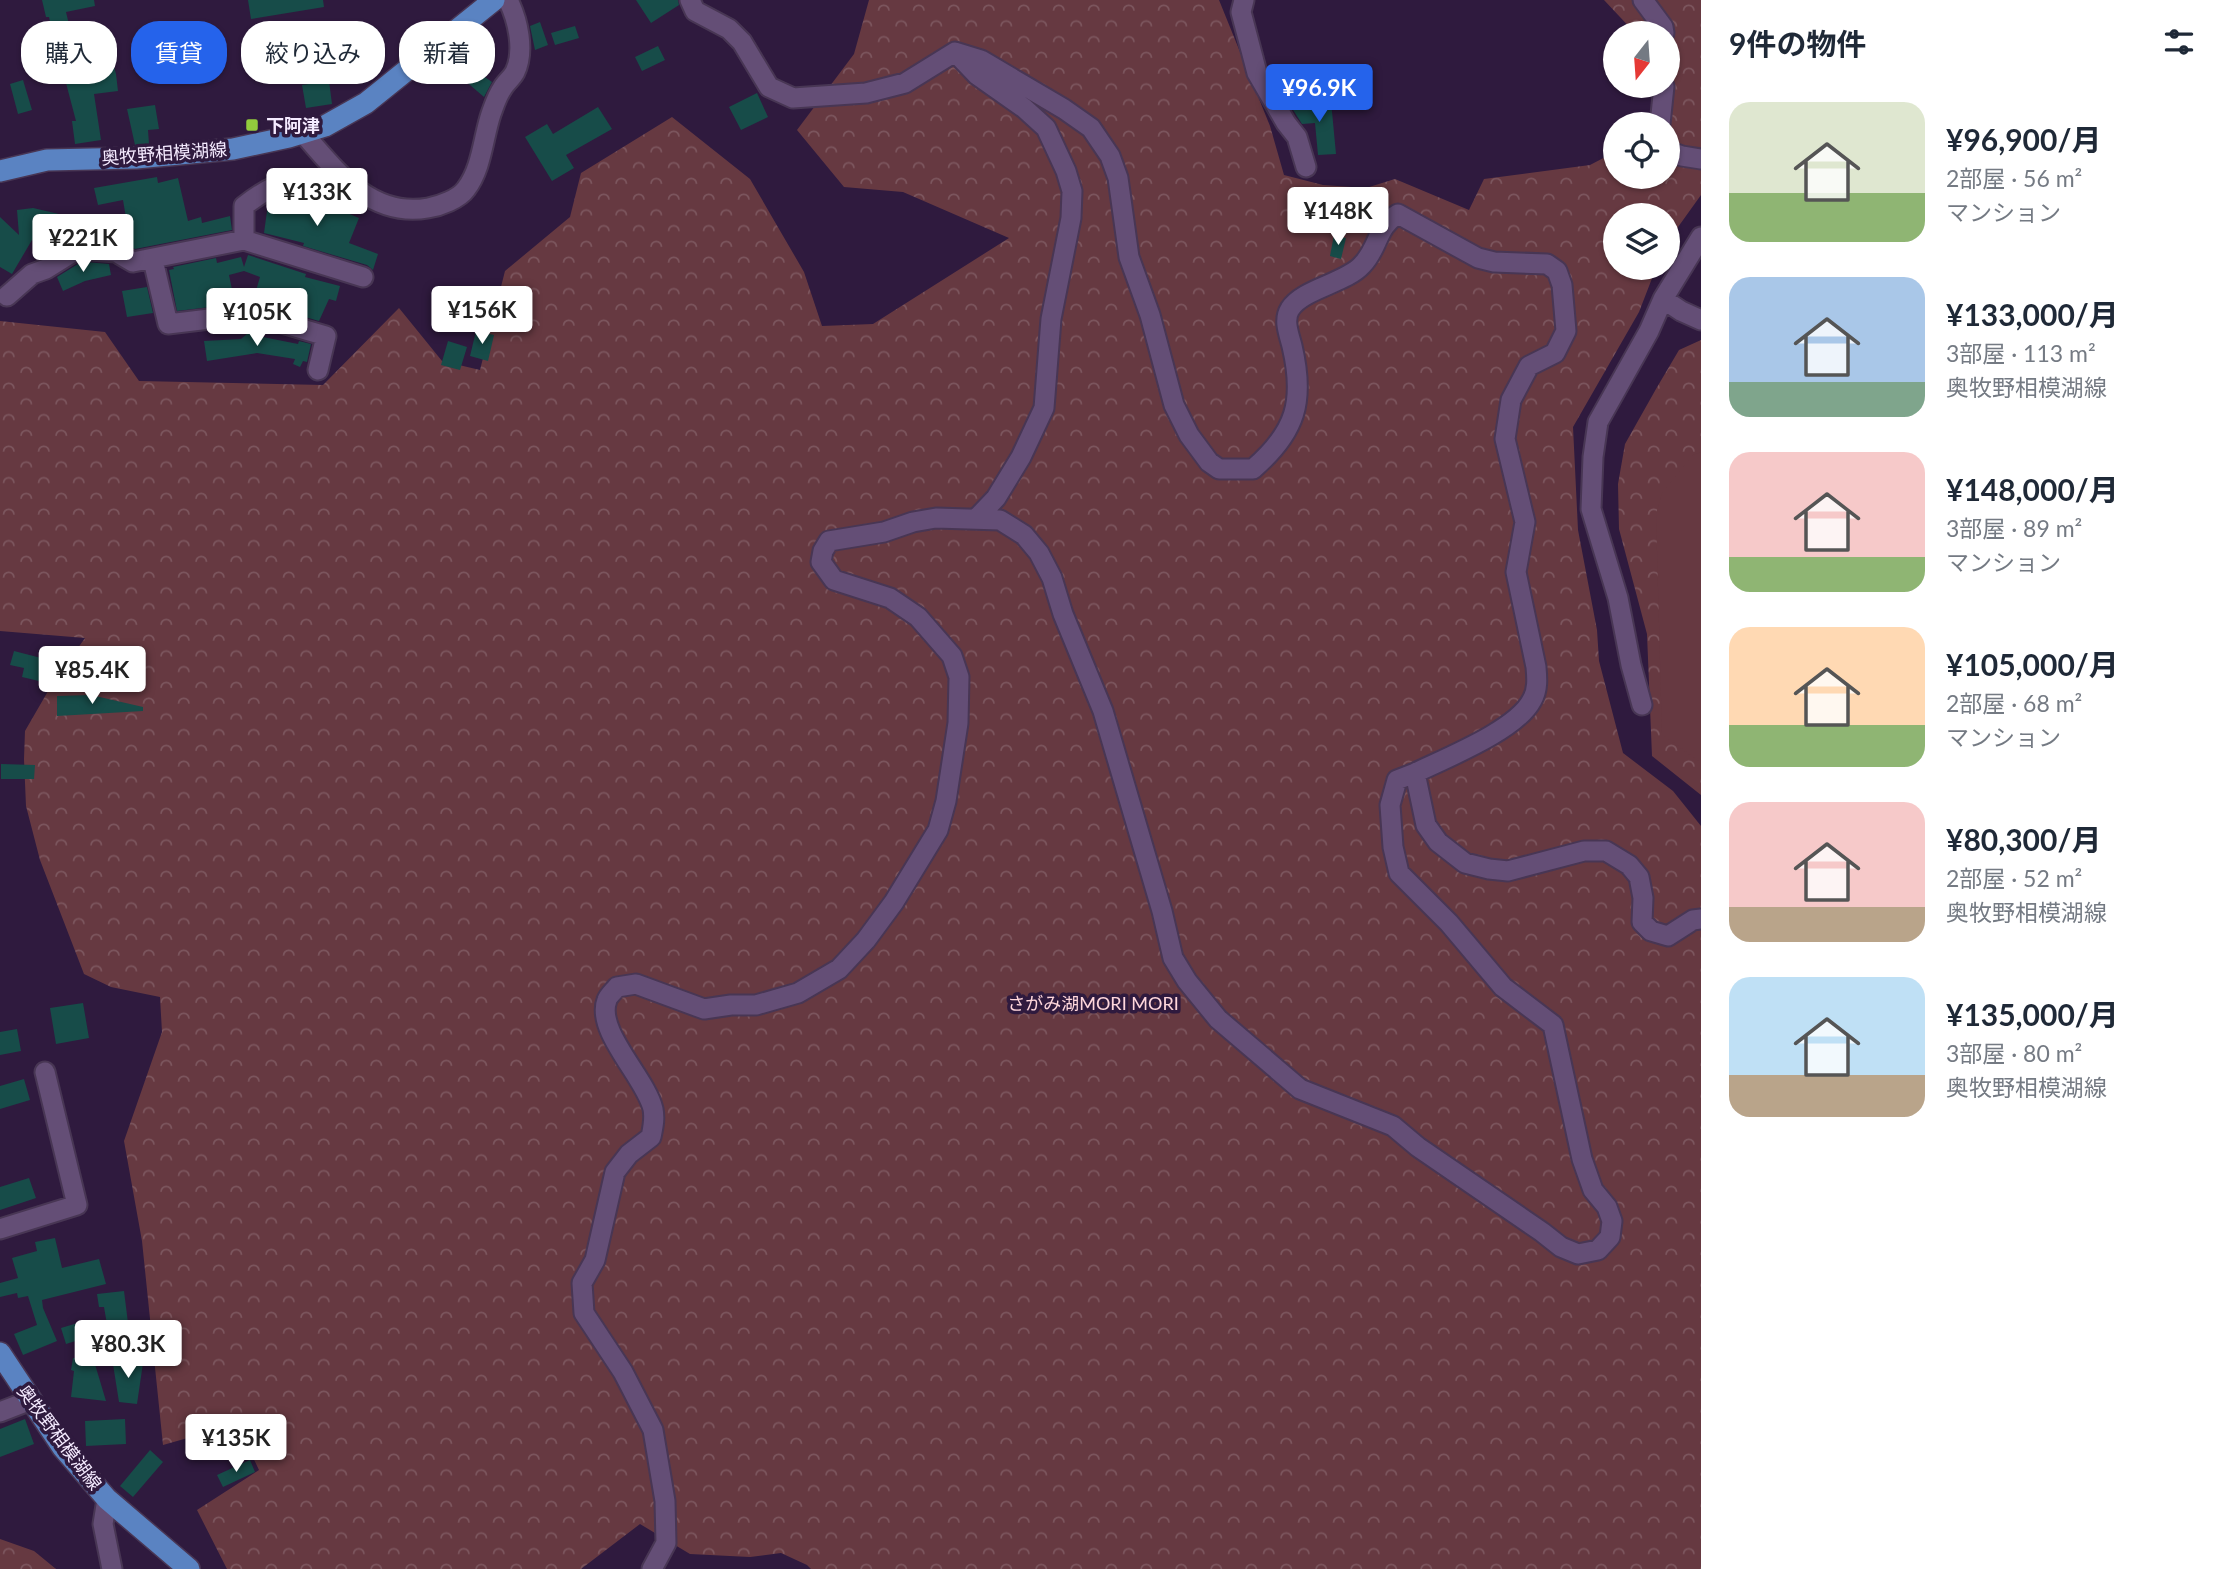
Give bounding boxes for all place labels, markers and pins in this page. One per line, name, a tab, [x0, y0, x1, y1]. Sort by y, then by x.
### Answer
pin: ¥96.9K	[1262, 64, 1376, 124]
place label: 下阿津	[266, 114, 320, 136]
marker: 下阿津	[244, 117, 260, 133]
pin: ¥133K	[268, 168, 366, 228]
pin: ¥148K	[1289, 188, 1387, 247]
pin: ¥221K	[34, 215, 132, 274]
pin: ¥156K	[433, 286, 531, 346]
pin: ¥105K	[208, 288, 306, 348]
pin: ¥85.4K	[35, 646, 149, 706]
pin: ¥80.3K	[71, 1320, 185, 1380]
pin: ¥135K	[187, 1414, 285, 1474]

